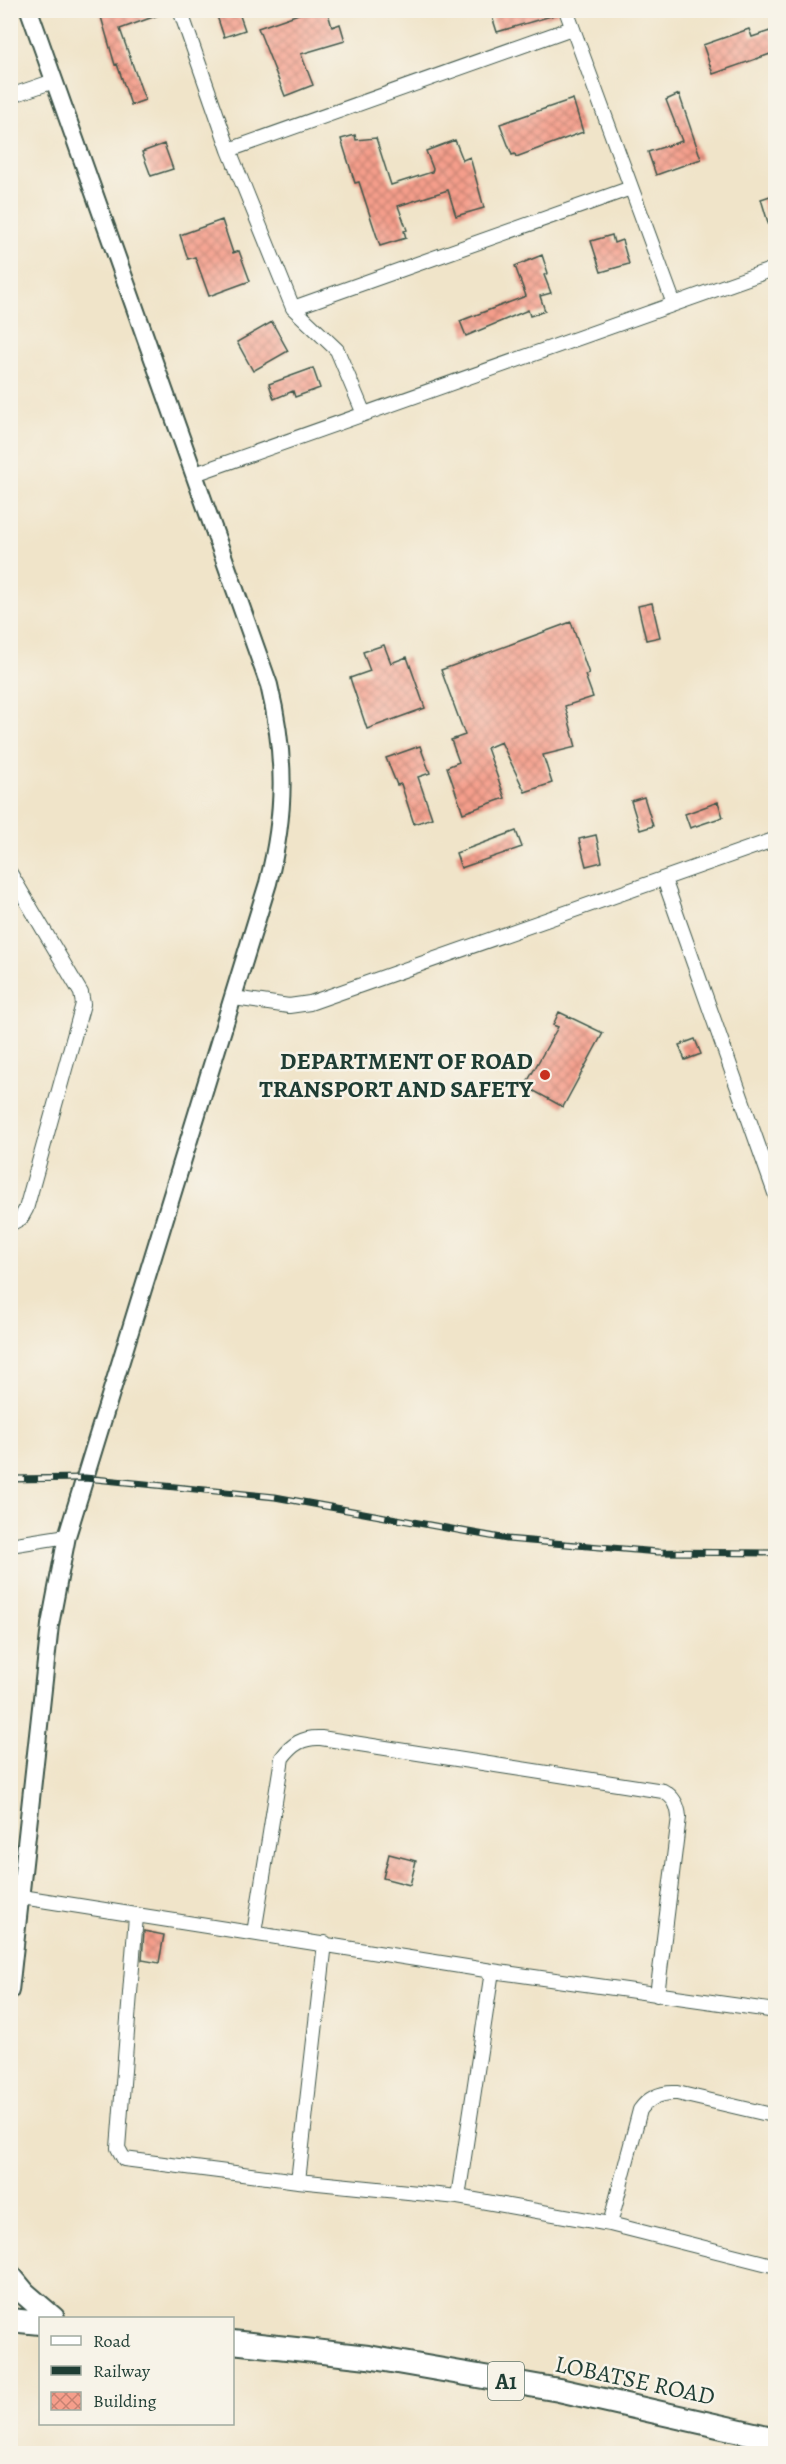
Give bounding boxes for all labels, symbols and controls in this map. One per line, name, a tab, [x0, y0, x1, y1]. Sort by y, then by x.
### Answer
place label: DEPARTMENT OF ROAD TRANSPORT AND SAFETY	[259, 1045, 534, 1105]
marker: DEPARTMENT OF ROAD TRANSPORT AND SAFETY	[538, 1068, 552, 1082]
legend	[39, 2317, 234, 2425]
text: Road	[93, 2329, 131, 2353]
street label: LOBATSE ROAD	[552, 2347, 718, 2413]
text: Railway	[93, 2359, 151, 2383]
road number: A1	[488, 2362, 524, 2400]
text: Building	[93, 2389, 157, 2413]

